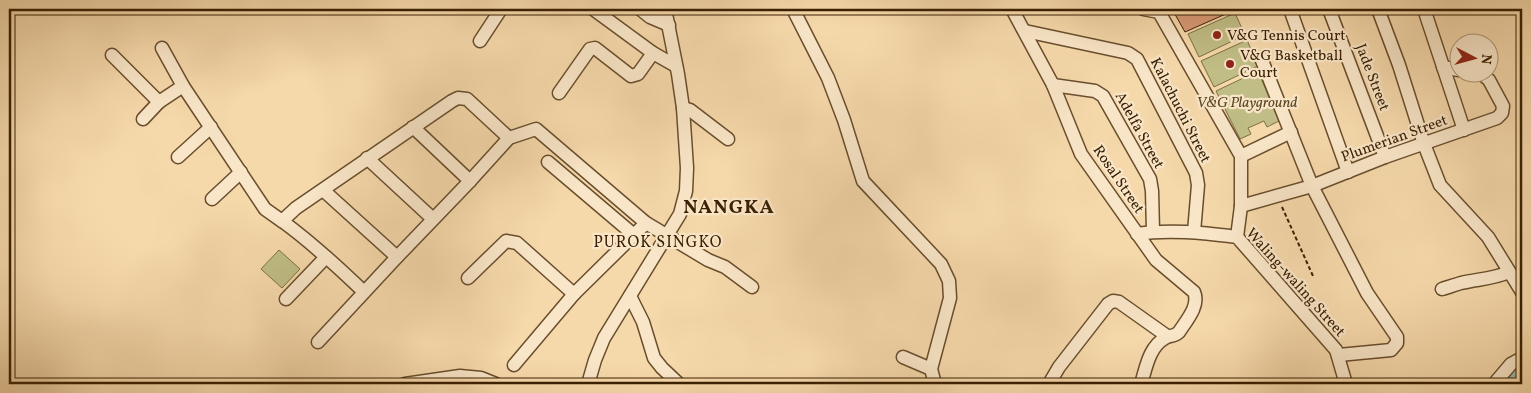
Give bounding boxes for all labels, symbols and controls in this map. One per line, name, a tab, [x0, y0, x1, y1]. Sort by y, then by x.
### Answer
place label: V&G Tennis Court	[1227, 26, 1346, 47]
marker: V&G Tennis Court	[1211, 29, 1223, 41]
north arrow	[1448, 32, 1498, 82]
street label: Jade Street	[1349, 41, 1394, 114]
place label: V&G Basketball Court	[1240, 46, 1343, 84]
text: N	[1475, 53, 1495, 65]
street label: Kalachuchi Street	[1144, 54, 1215, 167]
marker: V&G Basketball Court	[1224, 58, 1236, 70]
street label: Adelfa Street	[1109, 88, 1169, 173]
park label: V&G Playground	[1197, 93, 1297, 114]
street label: Plumerian Street	[1338, 110, 1451, 168]
street label: Rosal Street	[1087, 141, 1148, 218]
district label: NANGKA	[683, 194, 775, 222]
street label: Waling-waling Street	[1240, 224, 1350, 342]
district label: PUROK SINGKO	[594, 232, 722, 254]

